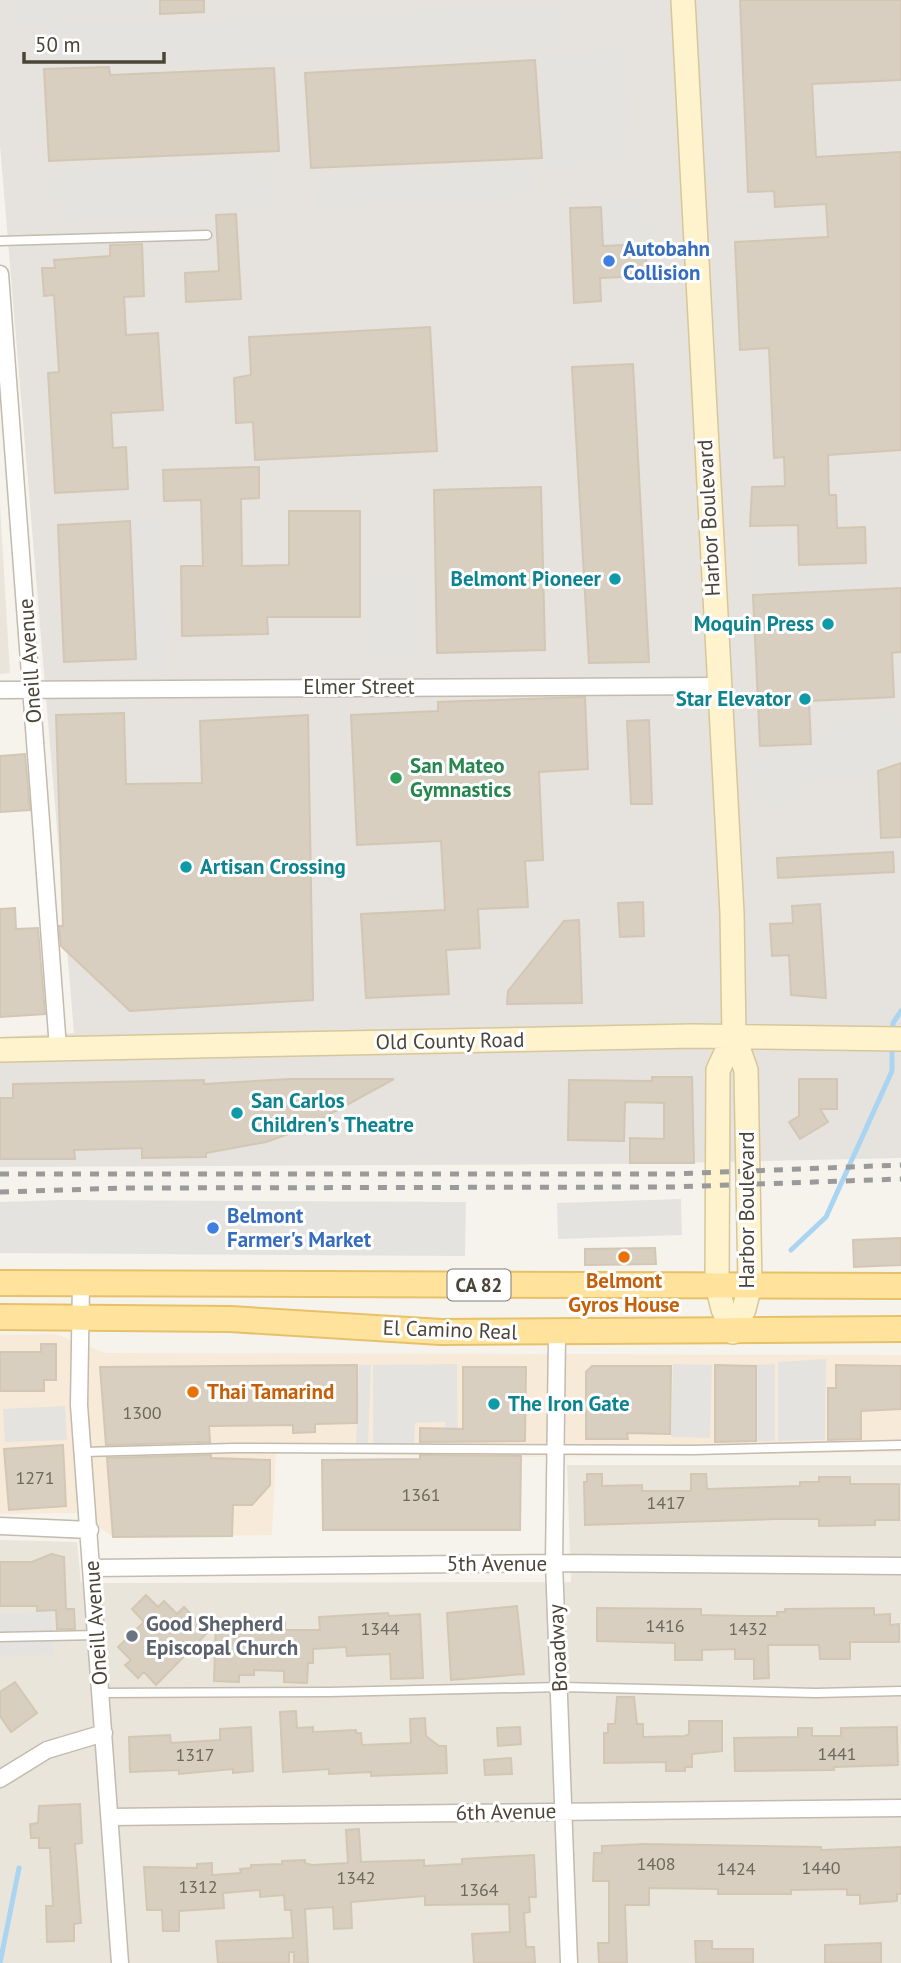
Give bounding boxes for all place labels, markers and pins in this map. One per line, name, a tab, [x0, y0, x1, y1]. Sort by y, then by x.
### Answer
place label: Autobahn Collision	[623, 235, 710, 286]
marker: Autobahn Collision	[601, 253, 617, 269]
place label: Belmont Pioneer	[450, 565, 602, 592]
marker: Belmont Pioneer	[607, 571, 623, 587]
place label: Moquin Press	[694, 610, 814, 637]
marker: Moquin Press	[820, 616, 836, 632]
place label: Star Elevator	[676, 685, 792, 712]
marker: Star Elevator	[797, 691, 813, 707]
place label: San Mateo Gymnastics	[410, 752, 512, 803]
marker: San Mateo Gymnastics	[388, 770, 404, 786]
place label: Artisan Crossing	[200, 853, 346, 880]
marker: Artisan Crossing	[178, 859, 194, 875]
place label: San Carlos Children's Theatre	[251, 1087, 414, 1138]
marker: San Carlos Children's Theatre	[229, 1105, 245, 1121]
place label: Belmont Farmer's Market	[227, 1202, 372, 1253]
marker: Belmont Farmer's Market	[205, 1220, 221, 1236]
marker: Belmont Gyros House	[616, 1249, 632, 1265]
place label: Belmont Gyros House	[568, 1267, 680, 1318]
place label: Thai Tamarind	[207, 1378, 334, 1405]
marker: Thai Tamarind	[185, 1384, 201, 1400]
place label: The Iron Gate	[508, 1390, 630, 1417]
marker: The Iron Gate	[486, 1396, 502, 1412]
place label: Good Shepherd Episcopal Church	[146, 1610, 298, 1661]
marker: Good Shepherd Episcopal Church	[124, 1628, 140, 1644]

